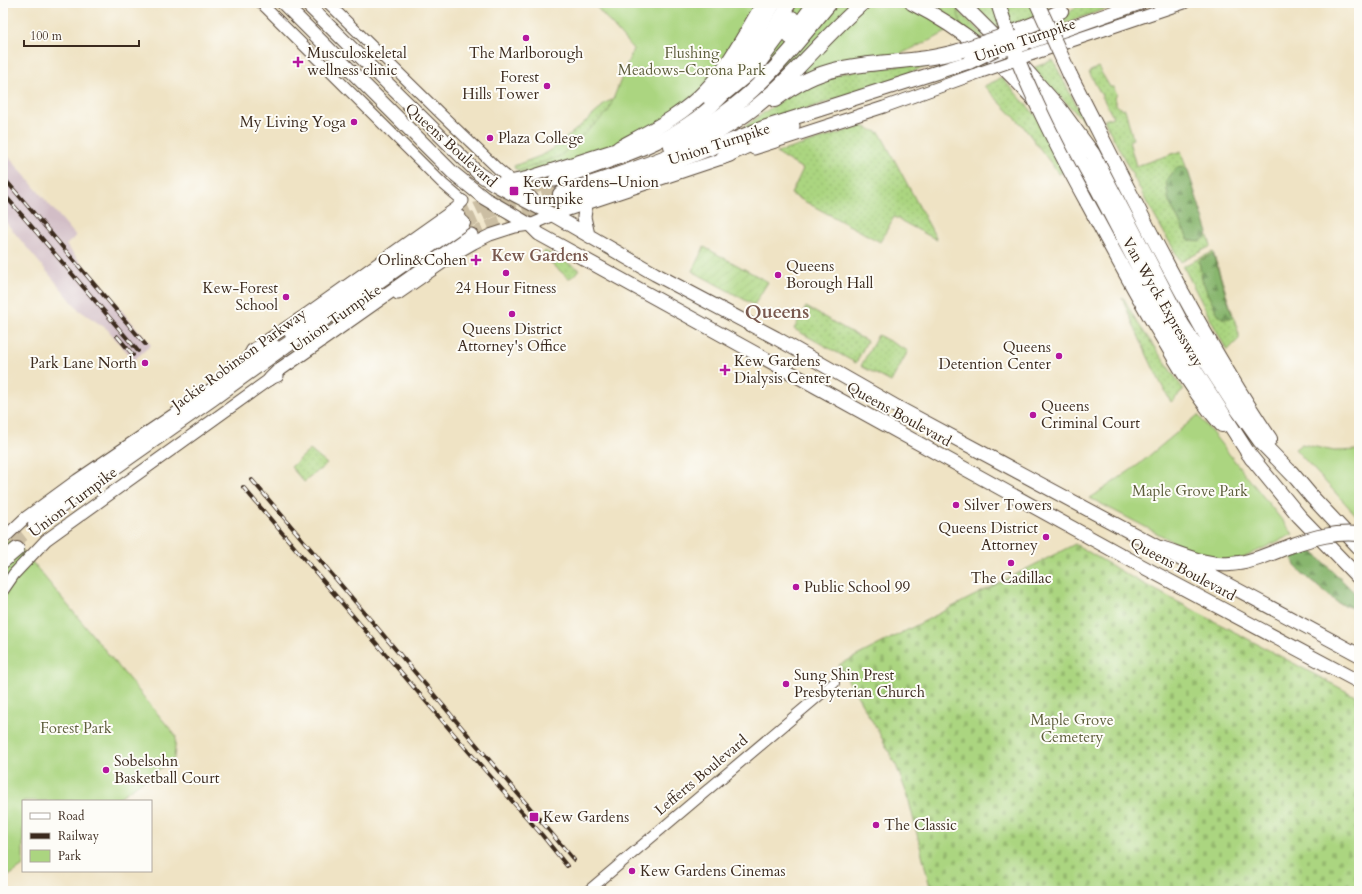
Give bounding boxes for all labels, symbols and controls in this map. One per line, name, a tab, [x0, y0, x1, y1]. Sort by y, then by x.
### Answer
street label: Union Turnpike	[972, 13, 1079, 67]
scale bar	[24, 22, 139, 48]
text: 100 m	[30, 28, 63, 44]
marker: The Marlborough	[521, 33, 531, 43]
place label: Musculoskeletal wellness clinic	[307, 43, 407, 80]
place label: The Marlborough	[469, 43, 584, 63]
park label: Flushing Meadows-Corona Park	[618, 43, 766, 80]
marker: Musculoskeletal wellness clinic	[292, 56, 304, 68]
place label: Forest Hills Tower	[462, 67, 540, 104]
marker: Forest Hills Tower	[542, 81, 552, 91]
street label: Queens Boulevard	[401, 98, 501, 192]
place label: My Living Yoga	[240, 112, 347, 132]
marker: My Living Yoga	[349, 117, 359, 127]
street label: Union Turnpike	[666, 118, 773, 170]
place label: Plaza College	[498, 128, 584, 148]
marker: Plaza College	[485, 133, 495, 143]
place label: Kew Gardens–Union Turnpike	[523, 172, 660, 209]
marker: Kew Gardens–Union Turnpike	[508, 185, 520, 197]
street label: Van Wyck Expressway	[1118, 233, 1208, 371]
district label: Kew Gardens	[492, 245, 589, 267]
place label: Orlin&Cohen	[378, 250, 467, 270]
marker: Orlin&Cohen	[470, 254, 482, 266]
place label: Queens Borough Hall	[786, 256, 874, 293]
marker: 24 Hour Fitness	[501, 268, 511, 278]
marker: Queens Borough Hall	[773, 270, 783, 280]
place label: Kew-Forest School	[203, 278, 278, 315]
place label: 24 Hour Fitness	[456, 278, 556, 298]
street label: Union Turnpike	[287, 279, 385, 357]
marker: Kew-Forest School	[281, 292, 291, 302]
district label: Queens	[745, 299, 809, 325]
street label: Jackie Robinson Parkway	[166, 303, 310, 416]
marker: Queens District Attorney's Office	[507, 309, 517, 319]
place label: Queens District Attorney's Office	[457, 319, 567, 356]
place label: Queens Detention Center	[938, 337, 1052, 374]
place label: Kew Gardens Dialysis Center	[734, 351, 831, 388]
marker: Queens Detention Center	[1054, 351, 1064, 361]
place label: Park Lane North	[30, 353, 138, 373]
marker: Park Lane North	[140, 358, 150, 368]
marker: Kew Gardens Dialysis Center	[719, 364, 731, 376]
street label: Queens Boulevard	[843, 377, 955, 451]
place label: Queens Criminal Court	[1041, 396, 1140, 433]
marker: Queens Criminal Court	[1028, 410, 1038, 420]
street label: Union Turnpike	[25, 462, 121, 542]
park label: Maple Grove Park	[1132, 481, 1248, 501]
place label: Silver Towers	[964, 495, 1052, 515]
marker: Silver Towers	[951, 500, 961, 510]
place label: Queens District Attorney	[938, 518, 1038, 555]
marker: Queens District Attorney	[1041, 532, 1051, 542]
street label: Queens Boulevard	[1127, 533, 1239, 605]
marker: The Cadillac	[1006, 558, 1016, 568]
place label: The Cadillac	[970, 568, 1052, 588]
place label: Public School 99	[804, 577, 910, 597]
marker: Public School 99	[791, 582, 801, 592]
place label: Sung Shin Prest Presbyterian Church	[794, 665, 926, 702]
marker: Sung Shin Prest Presbyterian Church	[781, 679, 791, 689]
park label: Maple Grove Cemetery	[1030, 710, 1114, 747]
park label: Forest Park	[40, 718, 112, 738]
street label: Lefferts Boulevard	[650, 730, 752, 820]
place label: Sobelsohn Basketball Court	[114, 751, 220, 788]
marker: Sobelsohn Basketball Court	[101, 765, 111, 775]
legend	[22, 800, 152, 872]
place label: Kew Gardens	[543, 807, 629, 827]
text: Road	[58, 808, 85, 824]
marker: Kew Gardens	[528, 811, 540, 823]
place label: The Classic	[884, 815, 957, 835]
marker: The Classic	[871, 820, 881, 830]
text: Railway	[58, 828, 100, 844]
text: Park	[58, 848, 82, 864]
place label: Kew Gardens Cinemas	[640, 861, 785, 881]
marker: Kew Gardens Cinemas	[627, 866, 637, 876]

